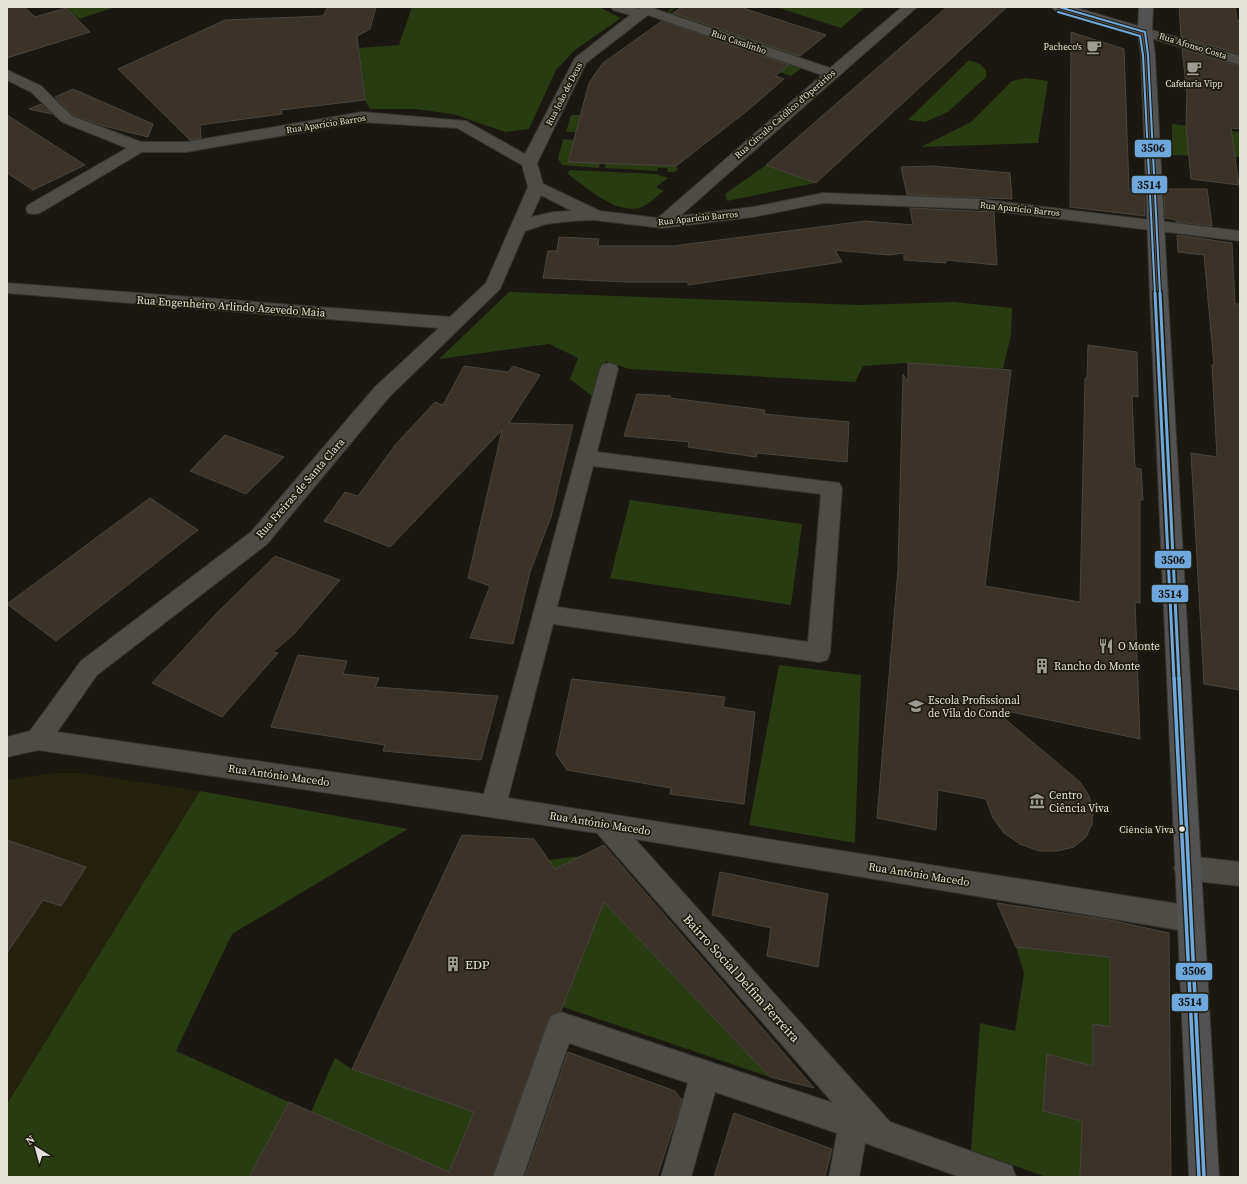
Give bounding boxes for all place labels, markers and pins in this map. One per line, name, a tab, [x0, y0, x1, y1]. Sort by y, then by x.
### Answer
cafe icon: Pacheco's	[1085, 38, 1103, 56]
place label: Pacheco's	[1044, 41, 1082, 53]
cafe icon: Cafetaria Vipp	[1185, 59, 1203, 77]
place label: Cafetaria Vipp	[1165, 78, 1223, 90]
restaurant icon: O Monte	[1097, 637, 1115, 655]
place label: O Monte	[1118, 639, 1160, 654]
building icon: Rancho do Monte	[1033, 657, 1051, 675]
place label: Rancho do Monte	[1054, 659, 1141, 674]
place label: Escola Profissional de Vila do Conde	[928, 693, 1020, 721]
school or university icon: Escola Profissional de Vila do Conde	[907, 697, 925, 715]
place label: Centro Ciência Viva	[1049, 788, 1110, 816]
museum icon: Centro Ciência Viva	[1028, 792, 1046, 810]
place label: Ciência Viva	[1119, 823, 1175, 836]
marker: Ciência Viva	[1177, 824, 1187, 834]
building icon: EDP	[444, 955, 462, 973]
place label: EDP	[465, 956, 490, 973]

